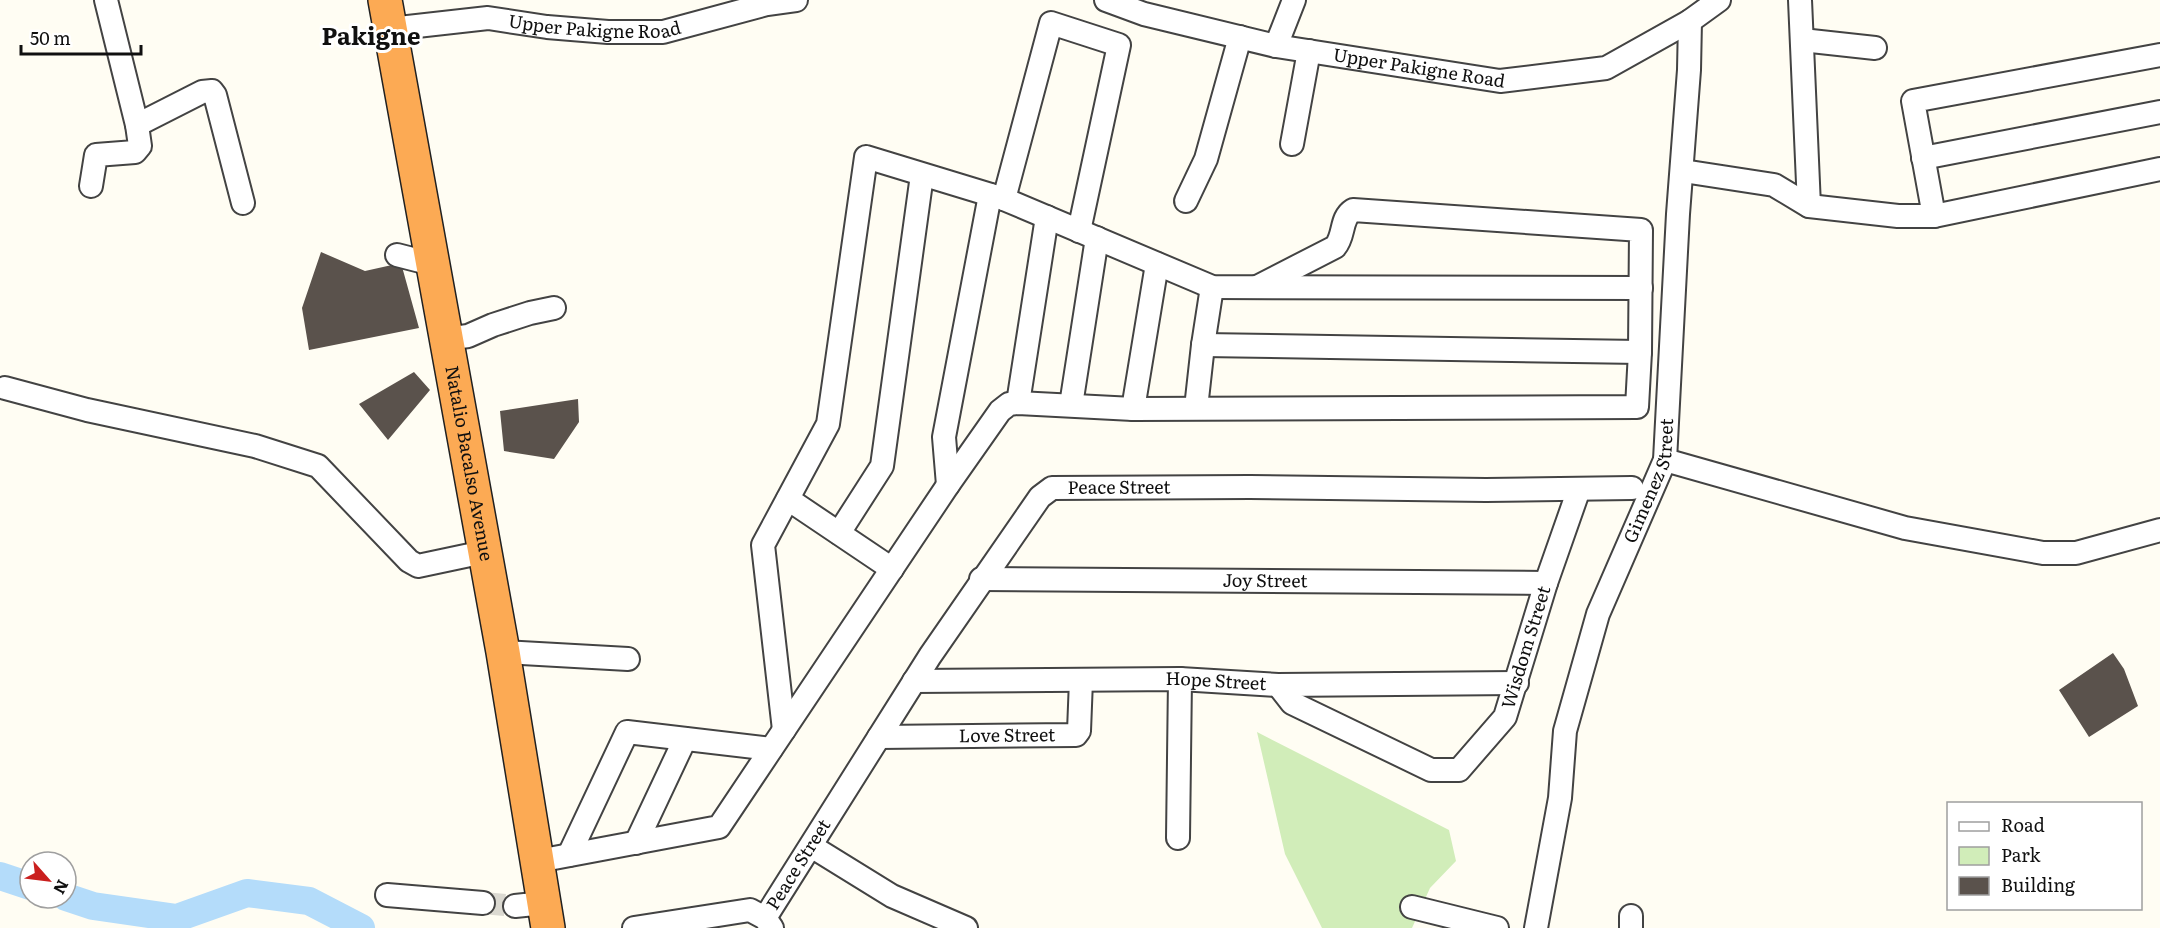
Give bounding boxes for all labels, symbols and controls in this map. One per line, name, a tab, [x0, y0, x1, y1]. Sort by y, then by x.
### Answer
street label: Upper Pakigne Road	[507, 6, 684, 44]
district label: Pakigne	[322, 17, 420, 52]
scale bar	[21, 18, 141, 56]
text: 50 m	[30, 24, 71, 51]
street label: Upper Pakigne Road	[1331, 40, 1507, 94]
street label: Natalio Bacalso Avenue	[439, 363, 501, 563]
street label: Gimenez Street	[1616, 417, 1679, 547]
street label: Peace Street	[1067, 472, 1171, 500]
street label: Joy Street	[1222, 566, 1308, 593]
street label: Wisdom Street	[1493, 582, 1557, 712]
street label: Hope Street	[1165, 664, 1268, 696]
street label: Love Street	[959, 720, 1056, 748]
legend	[1947, 802, 2142, 910]
text: Road	[2001, 811, 2045, 838]
street label: Peace Street	[758, 812, 837, 915]
text: Park	[2001, 841, 2042, 868]
north arrow	[18, 850, 78, 910]
text: Building	[2001, 871, 2076, 898]
text: N	[48, 876, 76, 899]

